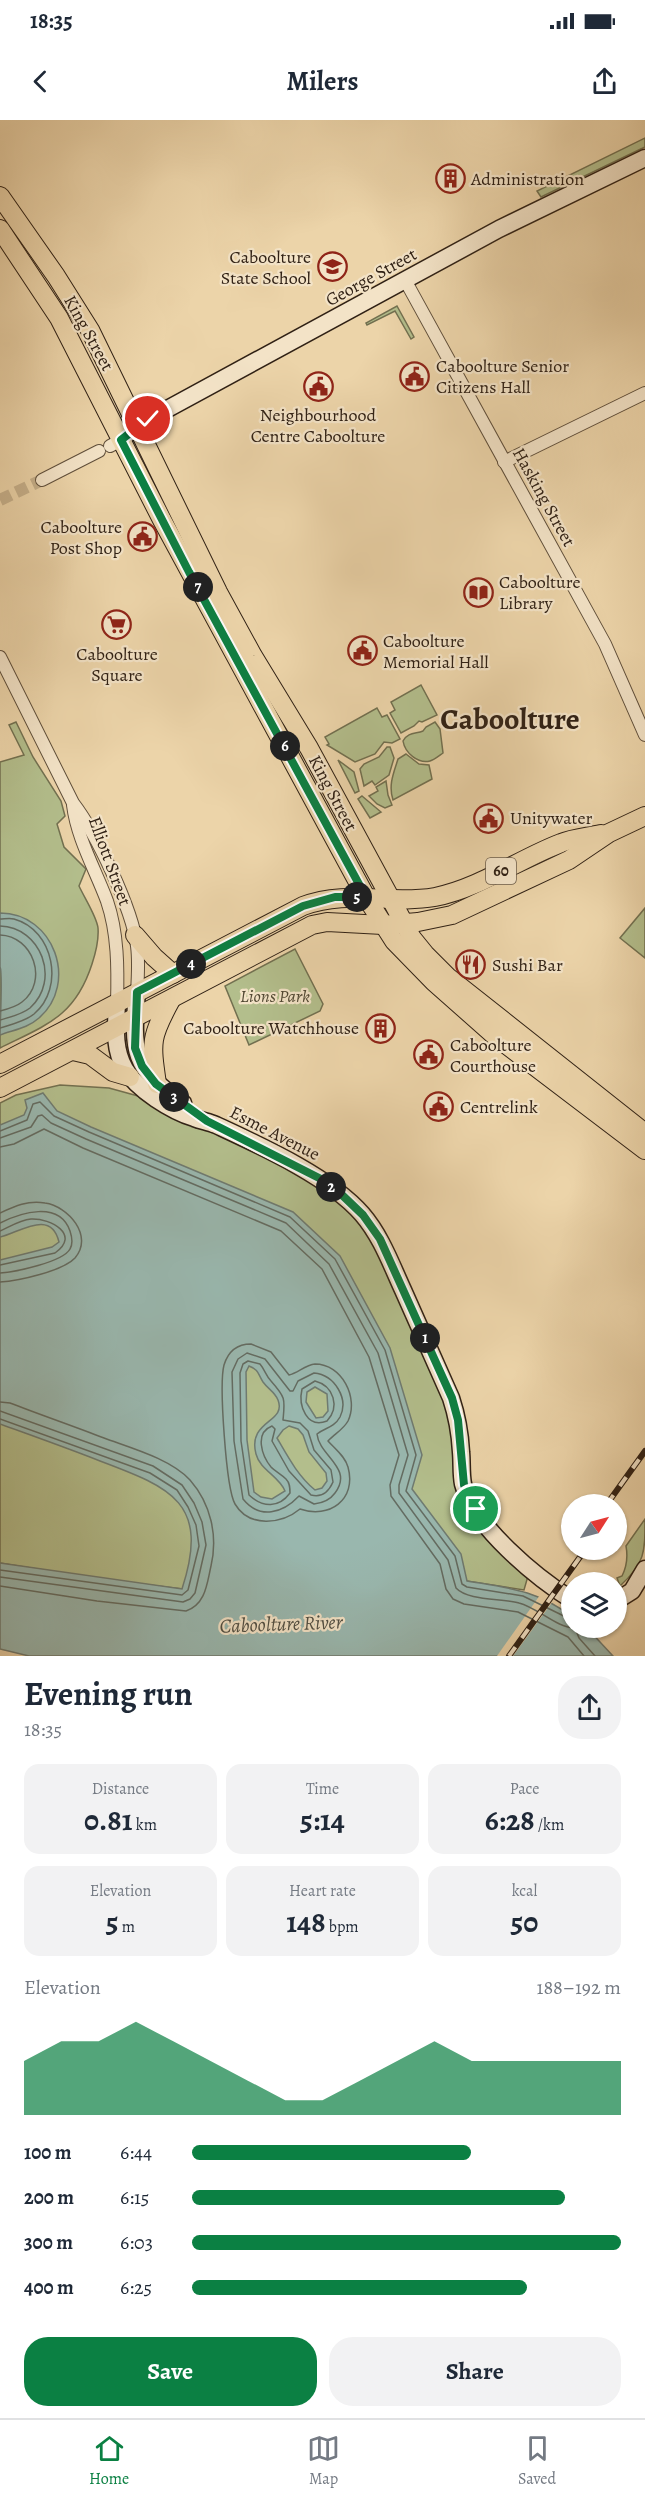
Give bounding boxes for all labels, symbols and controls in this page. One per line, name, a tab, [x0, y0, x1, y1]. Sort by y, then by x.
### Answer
text: 18:35	[30, 6, 73, 36]
text: Milers	[286, 63, 359, 99]
icon: back	[24, 65, 57, 98]
icon: share	[588, 65, 621, 98]
building icon: Administration	[434, 163, 466, 195]
place label: Administration	[470, 167, 584, 191]
street label: George Street	[321, 242, 421, 312]
place label: Caboolture State School	[221, 245, 312, 290]
school or university icon: Caboolture State School	[316, 251, 348, 283]
street label: King Street	[58, 291, 120, 375]
place label: Caboolture Senior Citizens Hall	[436, 354, 569, 399]
public building icon: Caboolture Senior Citizens Hall	[399, 360, 431, 392]
public building icon: Neighbourhood Centre Caboolture	[302, 370, 334, 402]
pin	[122, 393, 173, 444]
icon: check	[131, 402, 164, 435]
place label: Neighbourhood Centre Caboolture	[251, 403, 385, 448]
street label: Hasking Street	[507, 443, 581, 551]
place label: Caboolture Post Shop	[40, 515, 122, 560]
public building icon: Caboolture Post Shop	[127, 521, 159, 553]
place label: Caboolture Library	[499, 570, 581, 615]
pin: 7	[183, 572, 213, 602]
text: 7	[195, 576, 201, 598]
library icon: Caboolture Library	[462, 576, 494, 608]
supermarket icon: Caboolture Square	[101, 609, 133, 641]
place label: Caboolture Memorial Hall	[383, 629, 489, 674]
public building icon: Caboolture Memorial Hall	[346, 635, 378, 667]
place label: Caboolture Square	[76, 642, 158, 687]
district label: Caboolture	[440, 699, 580, 739]
pin: 6	[270, 731, 300, 761]
text: 6	[281, 735, 289, 757]
street label: King Street	[303, 751, 363, 835]
public building icon: Unitywater	[473, 802, 505, 834]
place label: Unitywater	[510, 806, 593, 830]
street label: Elliott Street	[83, 813, 137, 909]
road number: 60	[486, 858, 516, 884]
pin: 5	[342, 882, 372, 912]
text: 5	[354, 886, 360, 908]
pin: 4	[176, 949, 206, 979]
restaurant icon: Sushi Bar	[455, 949, 487, 981]
text: 4	[187, 953, 195, 975]
place label: Sushi Bar	[492, 953, 563, 977]
park label: Lions Park	[240, 984, 310, 1008]
building icon: Caboolture Watchhouse	[364, 1012, 396, 1044]
place label: Caboolture Watchhouse	[183, 1016, 359, 1040]
place label: Caboolture Courthouse	[450, 1033, 536, 1078]
public building icon: Caboolture Courthouse	[413, 1039, 445, 1071]
pin: 3	[159, 1082, 189, 1112]
text: 3	[171, 1086, 177, 1108]
public building icon: Centrelink	[423, 1091, 455, 1123]
place label: Centrelink	[460, 1095, 538, 1119]
street label: Esme Avenue	[226, 1100, 324, 1166]
pin: 2	[316, 1172, 346, 1202]
text: 2	[327, 1176, 335, 1198]
pin: 1	[410, 1323, 440, 1353]
text: 1	[422, 1327, 428, 1349]
pin	[450, 1483, 501, 1534]
icon: arrive	[459, 1492, 492, 1525]
north arrow	[561, 1494, 627, 1560]
map controls	[561, 1494, 627, 1638]
button: layers	[561, 1572, 627, 1638]
water label: Caboolture River	[219, 1608, 344, 1640]
text: Evening run	[24, 1671, 193, 1716]
button: share	[558, 1676, 621, 1739]
text: 18:35	[24, 1716, 62, 1743]
text: Distance	[92, 1778, 149, 1800]
text: Time	[306, 1778, 339, 1800]
text: Pace	[510, 1778, 539, 1800]
text: 0.81	[84, 1800, 133, 1840]
text: 5:14	[300, 1800, 345, 1840]
text: 6:28	[485, 1800, 535, 1840]
text: km	[133, 1814, 157, 1836]
text: /km	[535, 1814, 564, 1836]
text: Elevation	[90, 1880, 151, 1902]
text: Heart rate	[289, 1880, 356, 1902]
text: kcal	[512, 1880, 537, 1902]
text: 5	[106, 1902, 119, 1942]
text: 148	[286, 1902, 326, 1942]
text: 50	[511, 1902, 538, 1942]
text: m	[119, 1916, 135, 1938]
text: bpm	[326, 1916, 359, 1938]
text: Elevation	[24, 1974, 101, 2001]
text: 188–192 m	[537, 1974, 621, 2001]
text: 100 m	[24, 2139, 72, 2166]
text: 6:44	[120, 2139, 152, 2166]
text: 200 m	[24, 2184, 74, 2211]
text: 6:15	[120, 2184, 149, 2211]
text: 300 m	[24, 2229, 73, 2256]
text: 6:03	[120, 2229, 153, 2256]
text: 400 m	[24, 2274, 74, 2301]
text: 6:25	[120, 2274, 152, 2301]
button: Save	[24, 2337, 317, 2406]
button: Share	[329, 2337, 621, 2406]
tab: Home	[89, 2432, 129, 2490]
tab: Map	[307, 2432, 340, 2490]
tab: Saved	[518, 2432, 556, 2490]

